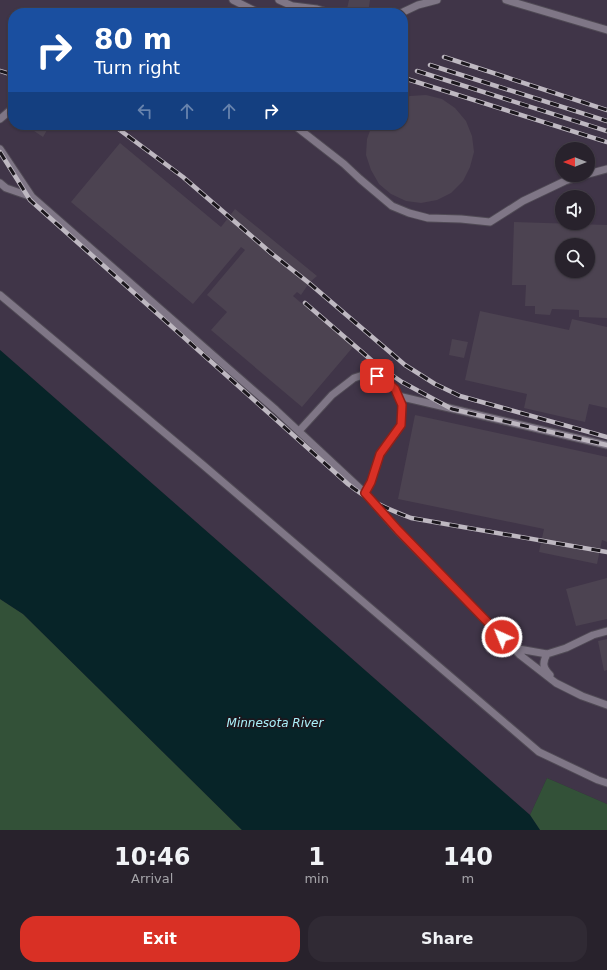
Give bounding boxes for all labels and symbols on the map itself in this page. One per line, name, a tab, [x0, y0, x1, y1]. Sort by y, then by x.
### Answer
north arrow	[555, 142, 595, 182]
pin	[360, 359, 394, 393]
position arrow	[481, 616, 523, 658]
water label: Minnesota River	[227, 716, 324, 730]

